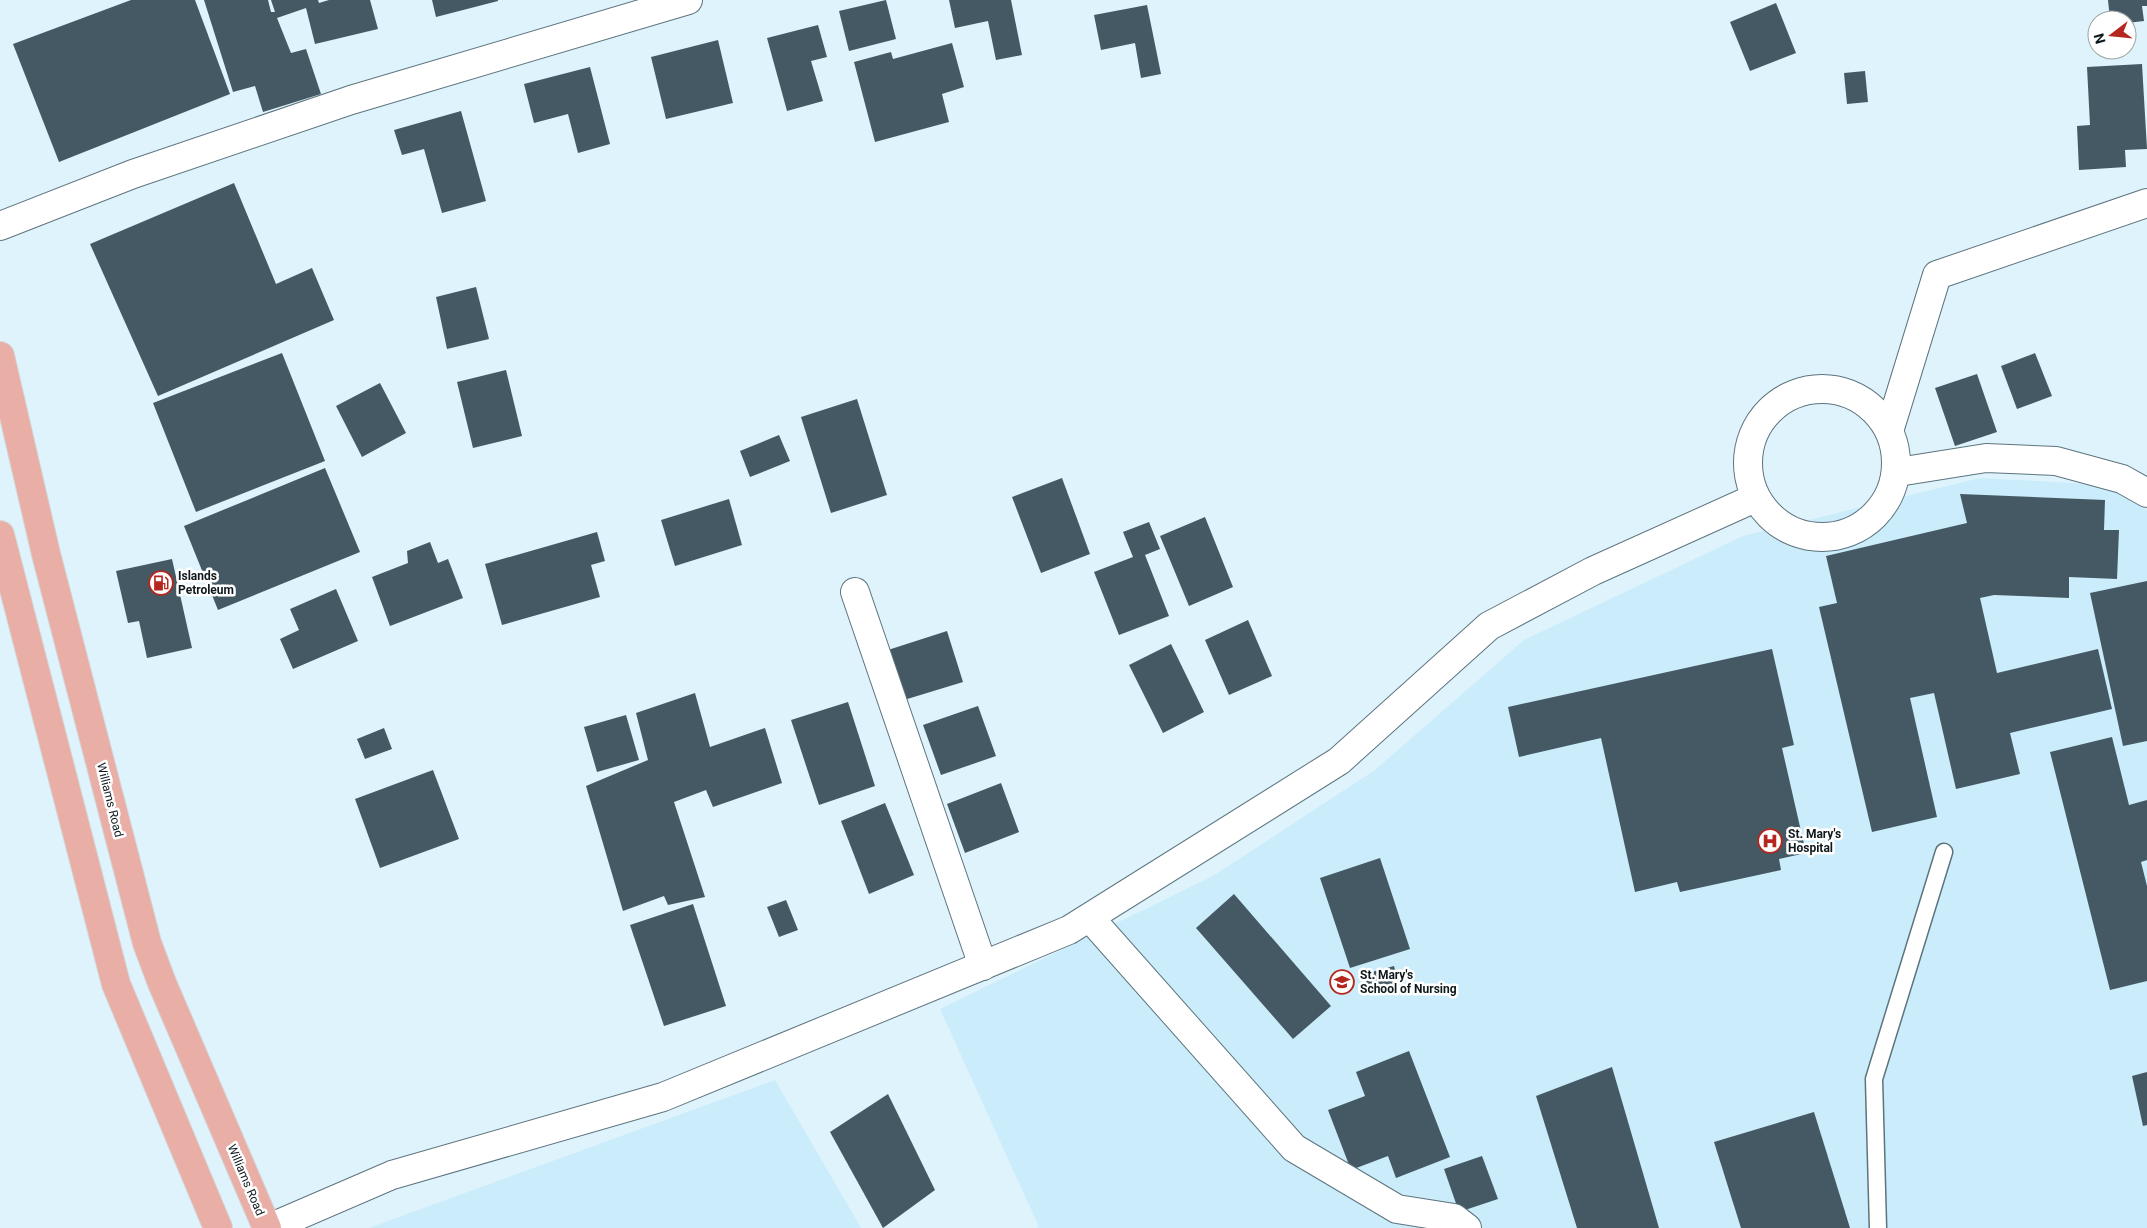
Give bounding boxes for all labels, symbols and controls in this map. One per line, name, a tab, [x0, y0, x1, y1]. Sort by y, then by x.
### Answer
north arrow	[2087, 10, 2137, 60]
text: N	[2090, 32, 2109, 46]
place label: Islands Petroleum	[178, 569, 234, 597]
fuel station icon: Islands Petroleum	[148, 570, 174, 596]
street label: Williams Road	[94, 761, 126, 839]
place label: St. Mary's Hospital	[1788, 827, 1841, 855]
hospital icon: St. Mary's Hospital	[1757, 828, 1783, 854]
place label: St. Mary's School of Nursing	[1360, 968, 1457, 996]
school or university icon: St. Mary's School of Nursing	[1329, 969, 1355, 995]
street label: Williams Road	[225, 1142, 267, 1218]

